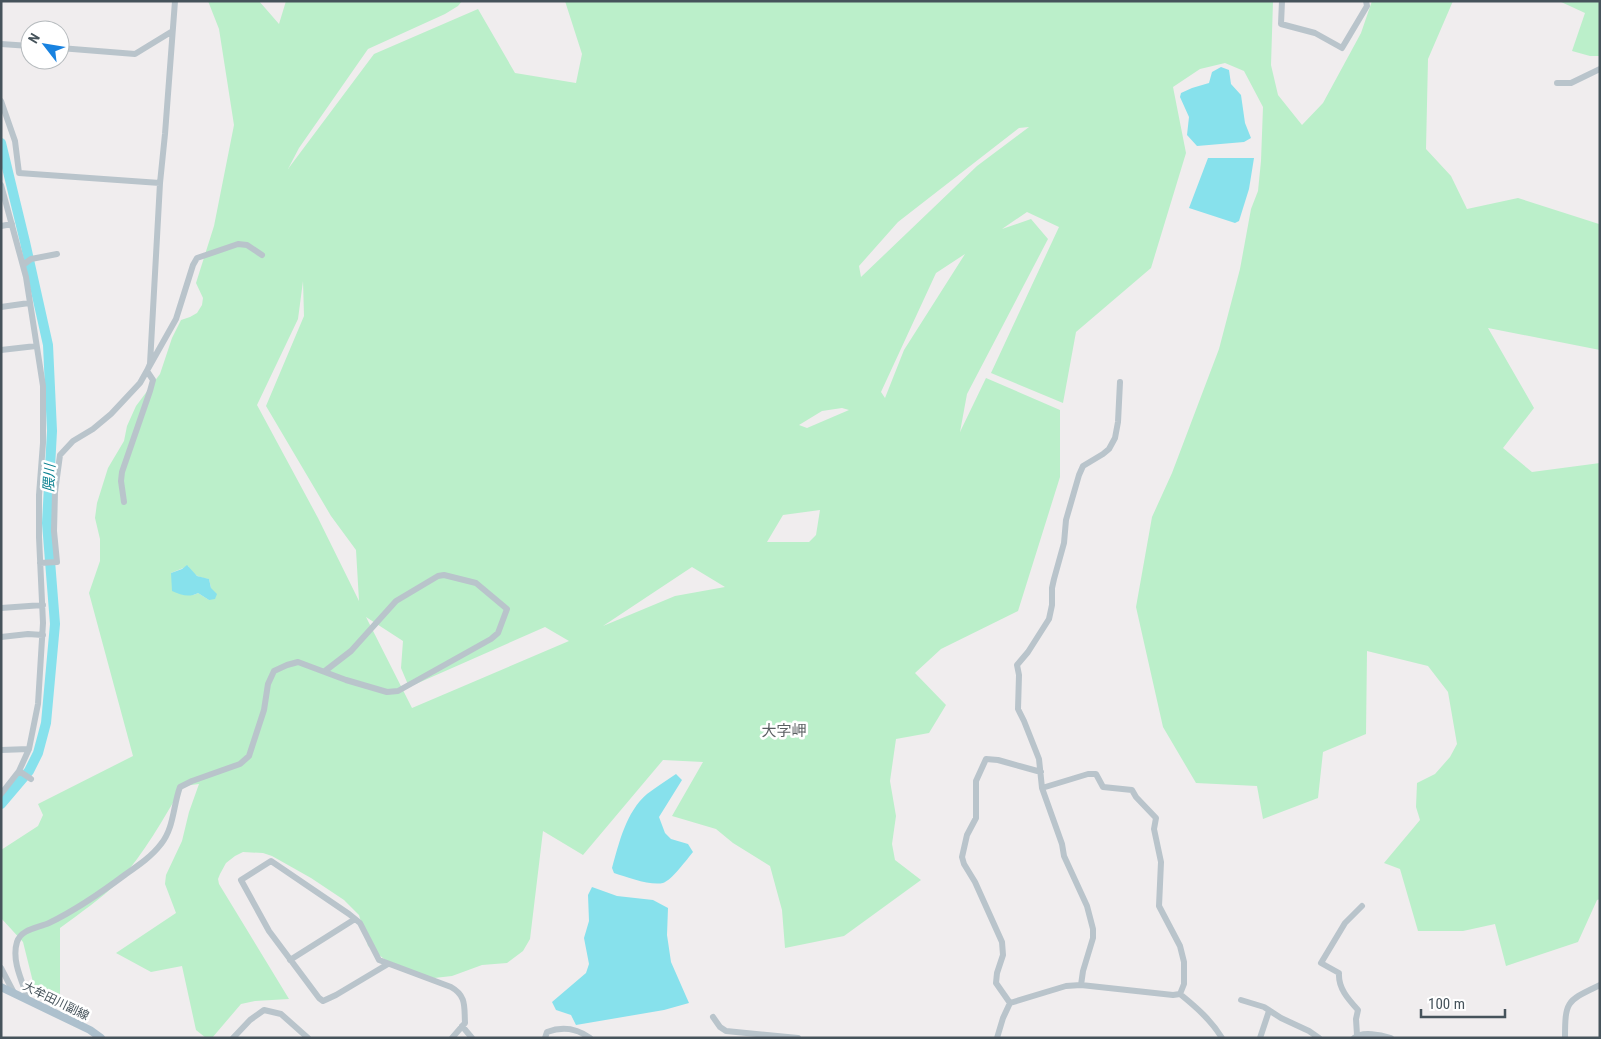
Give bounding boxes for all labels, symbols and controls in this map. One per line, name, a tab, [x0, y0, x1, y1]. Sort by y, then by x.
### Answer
north arrow	[20, 20, 70, 70]
text: N	[25, 31, 43, 46]
water label: 隈川	[40, 462, 58, 492]
district label: 大字岬	[761, 722, 807, 740]
street label: 大牟田川副線	[21, 979, 91, 1023]
scale bar	[1421, 986, 1505, 1018]
text: 100 m	[1428, 995, 1465, 1013]

